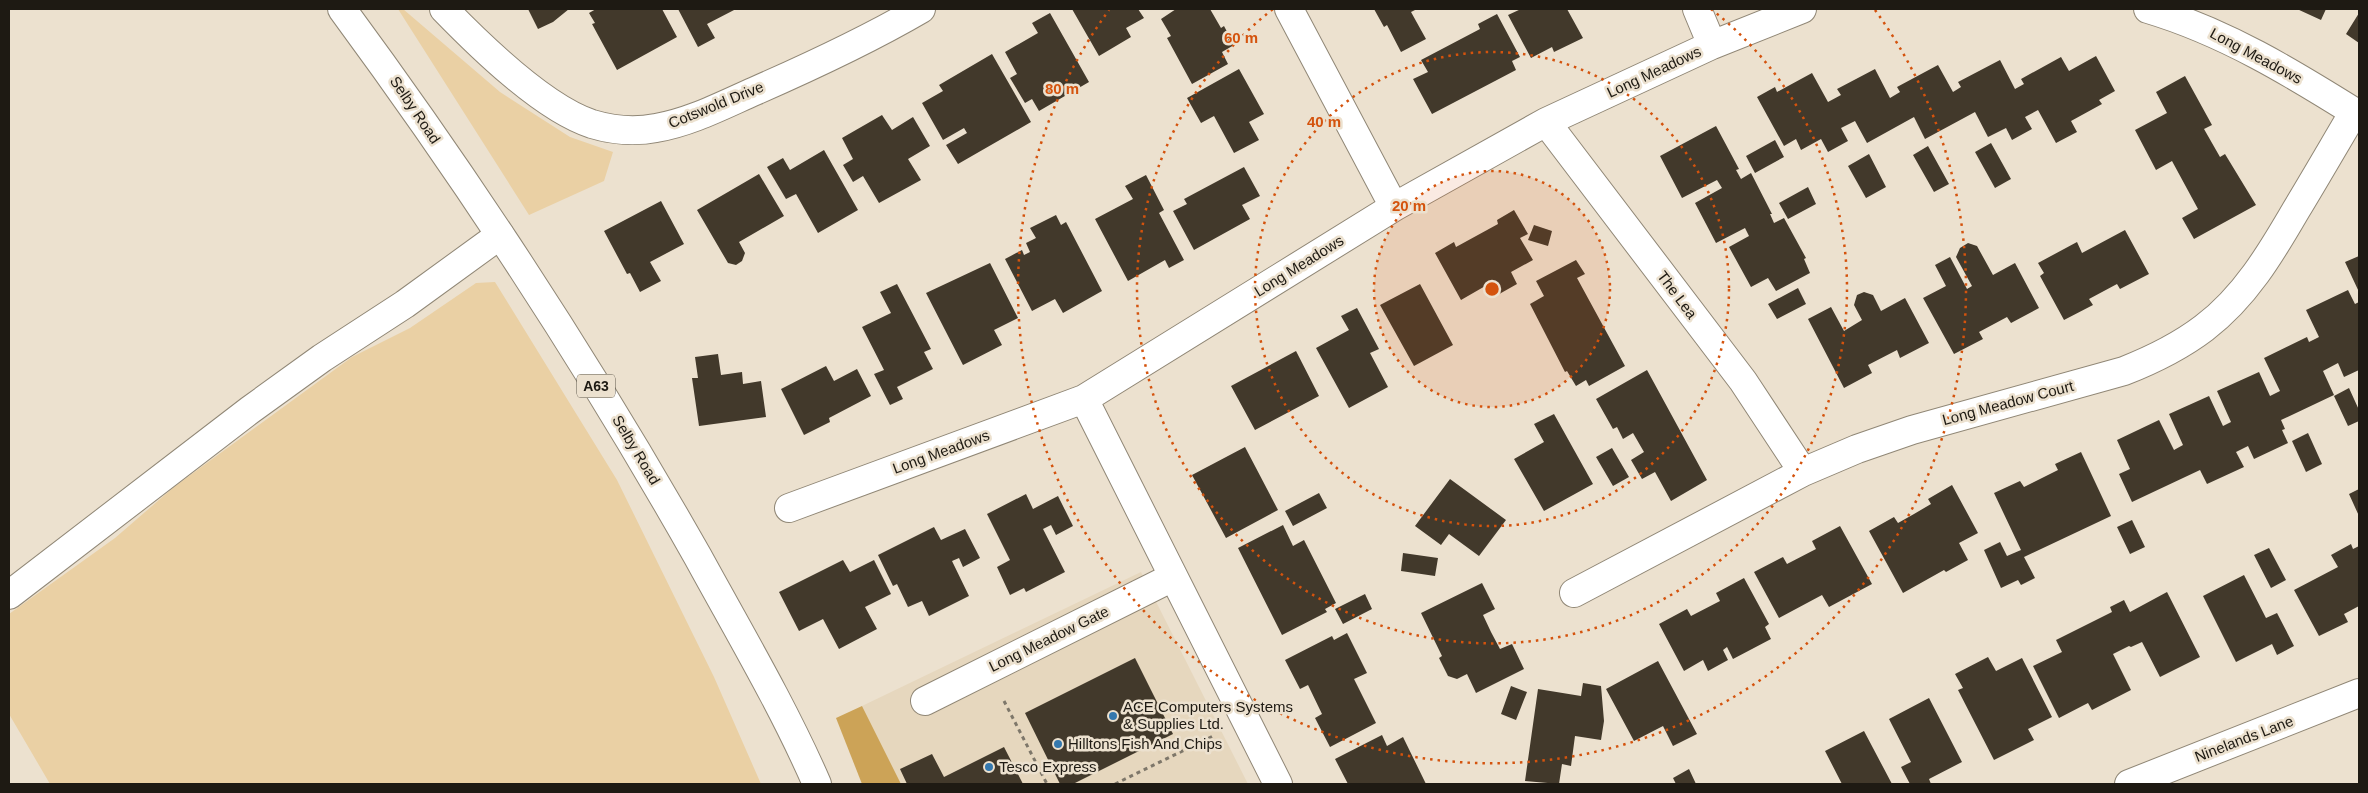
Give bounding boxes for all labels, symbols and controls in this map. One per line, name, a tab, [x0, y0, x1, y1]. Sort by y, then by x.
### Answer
street label: Long Meadows	[2207, 24, 2305, 87]
text: 60 m	[1224, 29, 1258, 46]
street label: Long Meadows	[1604, 42, 1703, 101]
street label: Selby Road	[387, 73, 444, 147]
street label: Cotswold Drive	[666, 78, 766, 131]
text: 80 m	[1045, 80, 1079, 97]
text: 40 m	[1307, 113, 1341, 130]
text: 20 m	[1392, 197, 1426, 214]
street label: Long Meadows	[1251, 231, 1346, 300]
street label: The Lea	[1654, 268, 1701, 322]
centre of rings	[1483, 280, 1501, 298]
road number: A63	[577, 374, 615, 398]
street label: Long Meadow Court	[1940, 377, 2076, 428]
street label: Selby Road	[609, 412, 664, 487]
street label: Long Meadows	[890, 426, 992, 477]
street label: Long Meadow Gate	[986, 602, 1111, 675]
place label: ACE Computers Systems & Supplies Ltd.	[1123, 698, 1293, 732]
marker: ACE Computers Systems & Supplies Ltd.	[1107, 710, 1119, 722]
street label: Ninelands Lane	[2192, 712, 2296, 765]
place label: Hilltons Fish And Chips	[1068, 735, 1222, 752]
marker: Hilltons Fish And Chips	[1052, 738, 1064, 750]
place label: Tesco Express	[999, 758, 1097, 775]
marker: Tesco Express	[983, 761, 995, 773]

